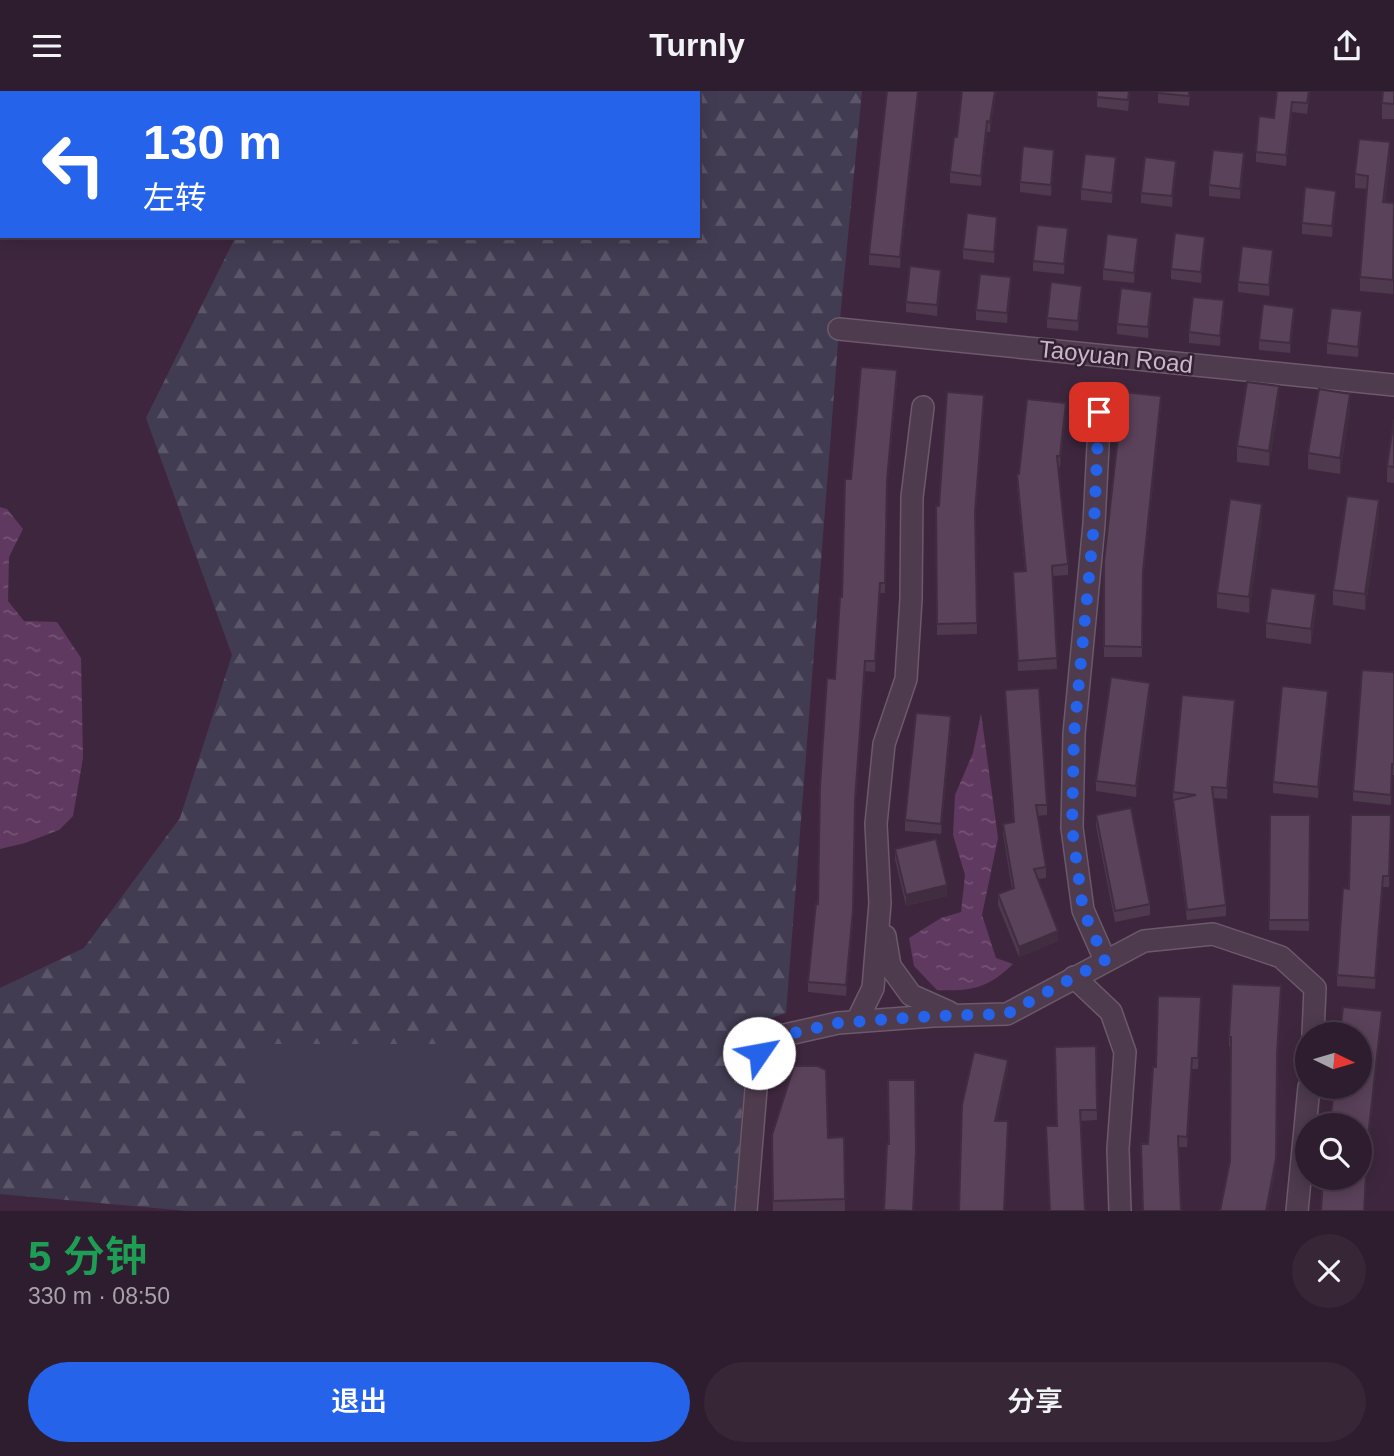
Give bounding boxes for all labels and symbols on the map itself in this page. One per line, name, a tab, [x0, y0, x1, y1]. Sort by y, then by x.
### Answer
street label: Taoyuan Road	[1038, 335, 1194, 378]
pin	[1069, 382, 1129, 442]
position arrow	[722, 1016, 796, 1090]
north arrow	[1295, 1022, 1372, 1099]

